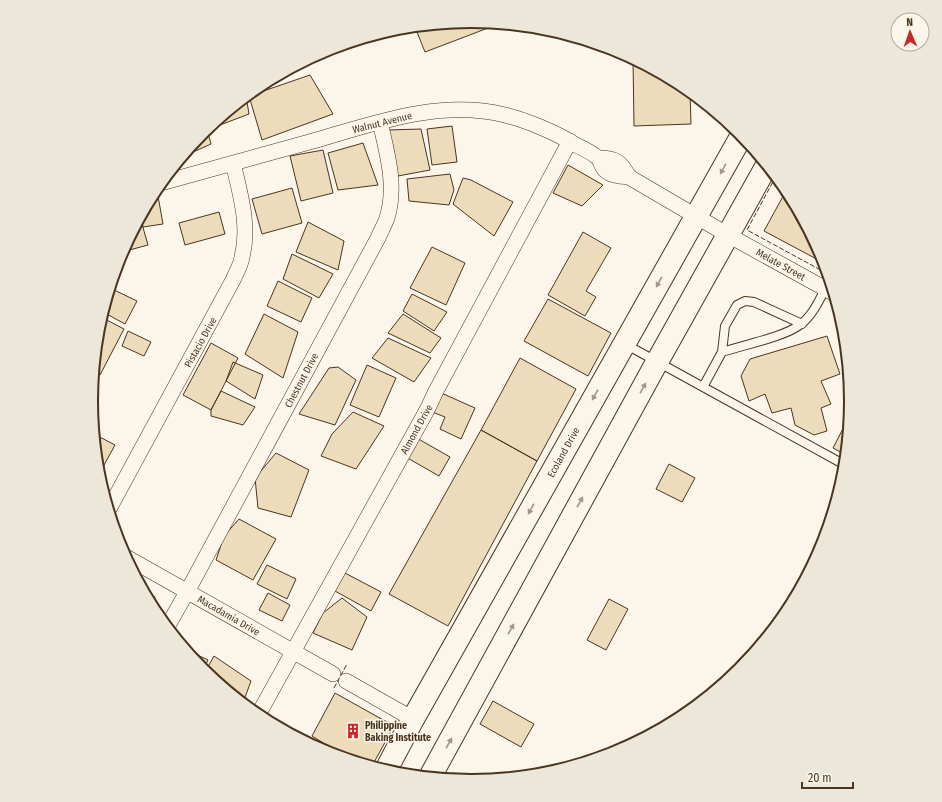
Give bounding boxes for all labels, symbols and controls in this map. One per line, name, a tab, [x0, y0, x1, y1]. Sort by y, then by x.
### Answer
north arrow	[890, 12, 930, 52]
text: N	[906, 16, 913, 29]
street label: Walnut Avenue	[351, 110, 413, 136]
one-way arrow	[719, 163, 726, 175]
street label: Melate Street	[754, 246, 808, 284]
one-way arrow	[655, 276, 662, 288]
street label: Pistacio Drive	[182, 315, 220, 370]
street label: Chestnut Drive	[282, 351, 321, 410]
one-way arrow	[639, 383, 646, 394]
one-way arrow	[591, 389, 598, 401]
street label: Almond Drive	[398, 402, 435, 456]
street label: Ecoland Drive	[545, 425, 583, 480]
one-way arrow	[577, 497, 584, 508]
one-way arrow	[528, 503, 535, 515]
street label: Macadamia Drive	[195, 593, 262, 639]
one-way arrow	[508, 623, 514, 635]
place label: Philippine Baking Institute	[365, 720, 431, 744]
building icon: Philippine Baking Institute	[344, 722, 362, 740]
one-way arrow	[445, 737, 452, 749]
scale bar	[802, 764, 853, 790]
text: 20 m	[808, 771, 832, 785]

